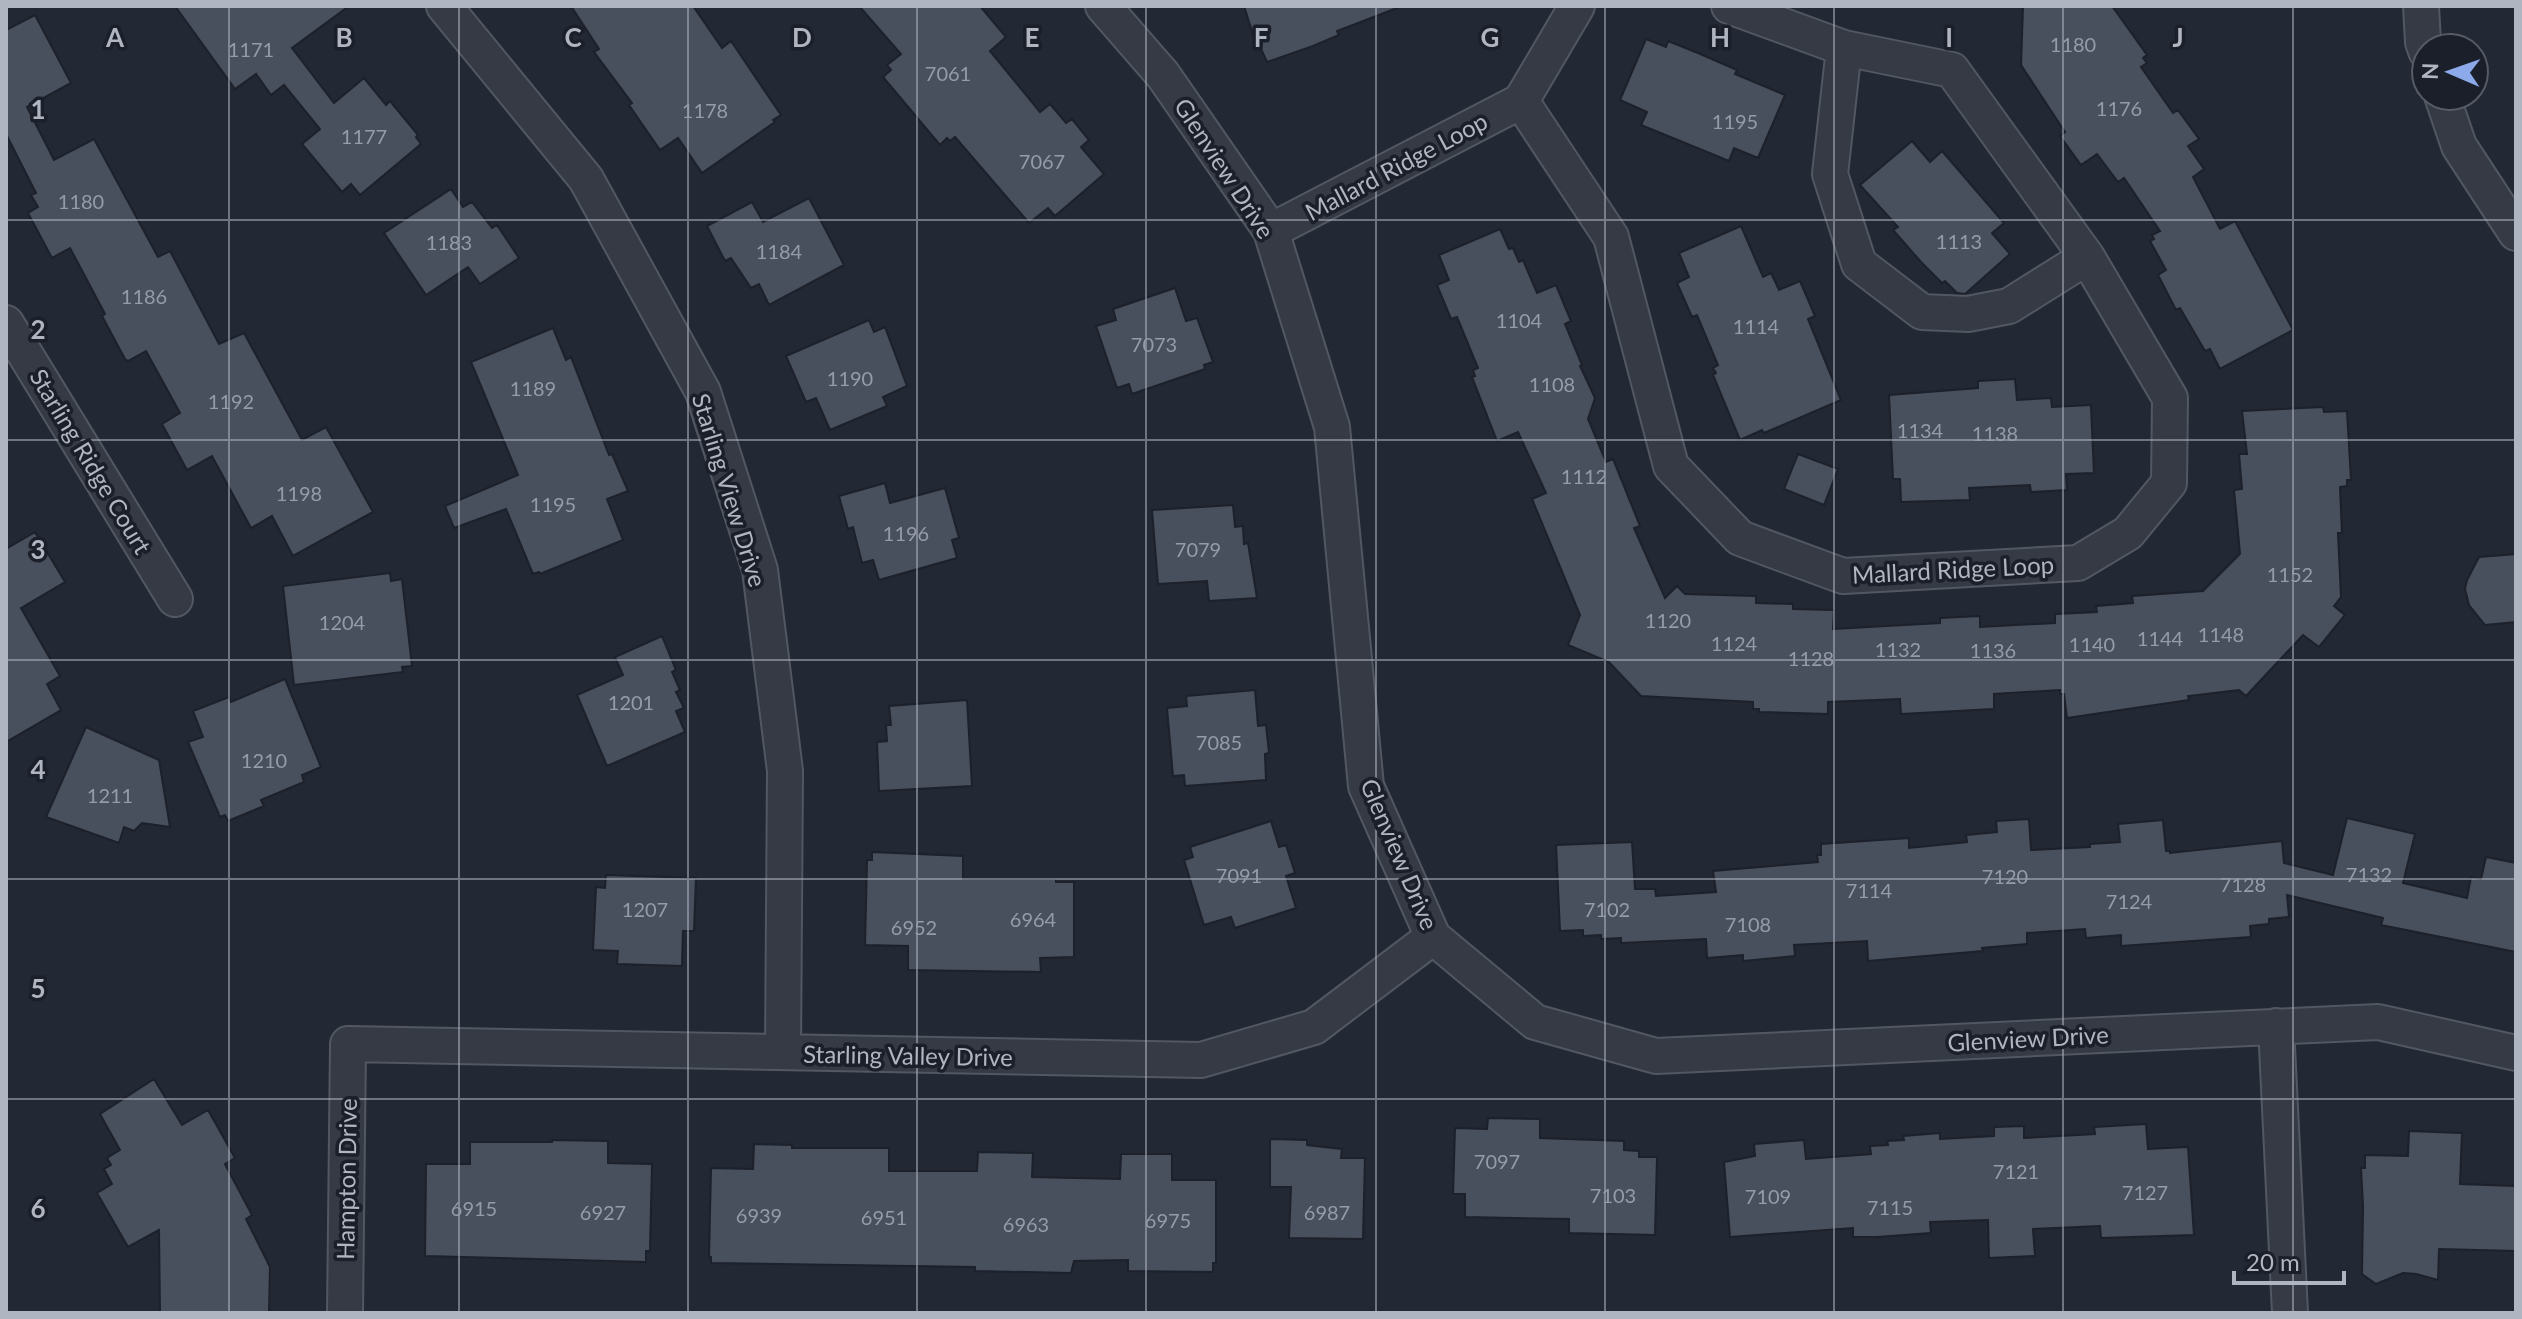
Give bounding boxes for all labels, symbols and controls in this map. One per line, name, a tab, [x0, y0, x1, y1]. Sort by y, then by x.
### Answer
text: A	[105, 21, 125, 53]
text: B	[335, 21, 353, 53]
text: C	[564, 21, 582, 53]
text: D	[792, 21, 812, 53]
text: E	[1025, 21, 1039, 53]
text: F	[1254, 21, 1268, 53]
text: G	[1481, 21, 1499, 53]
text: H	[1710, 21, 1730, 53]
text: I	[1945, 21, 1953, 53]
text: J	[2172, 21, 2184, 53]
house number: 1180	[2050, 32, 2096, 56]
north arrow	[2410, 32, 2490, 112]
house number: 1171	[228, 37, 274, 61]
house number: 7061	[925, 61, 971, 85]
text: N	[2416, 62, 2443, 80]
street label: Glenview Drive	[1169, 92, 1281, 244]
text: 1	[30, 93, 46, 125]
house number: 1176	[2096, 96, 2142, 120]
house number: 1178	[682, 98, 728, 122]
street label: Mallard Ridge Loop	[1300, 106, 1492, 226]
house number: 1195	[1712, 109, 1758, 133]
house number: 1177	[341, 124, 387, 148]
house number: 7067	[1019, 149, 1065, 173]
house number: 1180	[58, 189, 104, 213]
house number: 1113	[1936, 229, 1982, 253]
house number: 1183	[426, 230, 472, 254]
house number: 1184	[756, 239, 803, 263]
house number: 1186	[121, 284, 167, 308]
house number: 1104	[1496, 308, 1543, 332]
text: 2	[30, 313, 46, 345]
house number: 1114	[1733, 314, 1780, 338]
house number: 7073	[1131, 332, 1177, 356]
street label: Starling Ridge Court	[24, 363, 158, 559]
house number: 1190	[827, 366, 873, 390]
house number: 1108	[1529, 372, 1575, 396]
house number: 1189	[510, 376, 556, 400]
house number: 1192	[208, 389, 254, 413]
street label: Starling View Drive	[687, 390, 773, 590]
house number: 1134	[1897, 418, 1944, 442]
house number: 1138	[1972, 421, 2018, 445]
house number: 1112	[1561, 464, 1607, 488]
house number: 1198	[276, 481, 322, 505]
house number: 1195	[530, 492, 576, 516]
house number: 1196	[883, 521, 929, 545]
text: 3	[30, 533, 46, 565]
house number: 7079	[1175, 537, 1221, 561]
street label: Mallard Ridge Loop	[1851, 549, 2055, 589]
house number: 1152	[2267, 562, 2313, 586]
house number: 1120	[1645, 608, 1691, 632]
house number: 1204	[319, 610, 366, 634]
house number: 1148	[2198, 622, 2244, 646]
house number: 1144	[2137, 626, 2184, 650]
house number: 1124	[1711, 631, 1758, 655]
house number: 1140	[2069, 632, 2115, 656]
house number: 1132	[1875, 637, 1921, 661]
house number: 1136	[1970, 638, 2016, 662]
house number: 1128	[1788, 646, 1834, 670]
house number: 1201	[608, 690, 654, 714]
house number: 7085	[1196, 730, 1242, 754]
house number: 1210	[241, 748, 287, 772]
text: 4	[30, 753, 46, 785]
street label: Glenview Drive	[1355, 774, 1445, 934]
house number: 1211	[87, 783, 133, 807]
house number: 7132	[2346, 862, 2392, 886]
house number: 7091	[1216, 863, 1262, 887]
house number: 7120	[1982, 864, 2028, 888]
house number: 7128	[2220, 872, 2266, 896]
house number: 7114	[1846, 878, 1893, 902]
house number: 7124	[2106, 889, 2153, 913]
house number: 1207	[622, 897, 668, 921]
house number: 7102	[1584, 897, 1630, 921]
house number: 6964	[1010, 907, 1057, 931]
house number: 7108	[1725, 912, 1771, 936]
house number: 6952	[891, 915, 937, 939]
text: 5	[30, 972, 46, 1004]
street label: Glenview Drive	[1947, 1019, 2109, 1057]
street label: Starling Valley Drive	[803, 1039, 1013, 1071]
street label: Hampton Drive	[330, 1098, 362, 1260]
house number: 7097	[1474, 1149, 1520, 1173]
house number: 7121	[1993, 1159, 2039, 1183]
house number: 7127	[2122, 1180, 2168, 1204]
house number: 7103	[1590, 1183, 1636, 1207]
house number: 7109	[1745, 1184, 1791, 1208]
text: 6	[30, 1192, 46, 1224]
house number: 7115	[1867, 1195, 1913, 1219]
house number: 6915	[451, 1196, 497, 1220]
house number: 6927	[580, 1200, 626, 1224]
house number: 6987	[1304, 1200, 1350, 1224]
house number: 6939	[736, 1203, 782, 1227]
house number: 6951	[861, 1205, 907, 1229]
house number: 6975	[1145, 1208, 1191, 1232]
house number: 6963	[1003, 1212, 1049, 1236]
scale bar	[2234, 1235, 2344, 1285]
text: 20 m	[2246, 1247, 2300, 1276]

